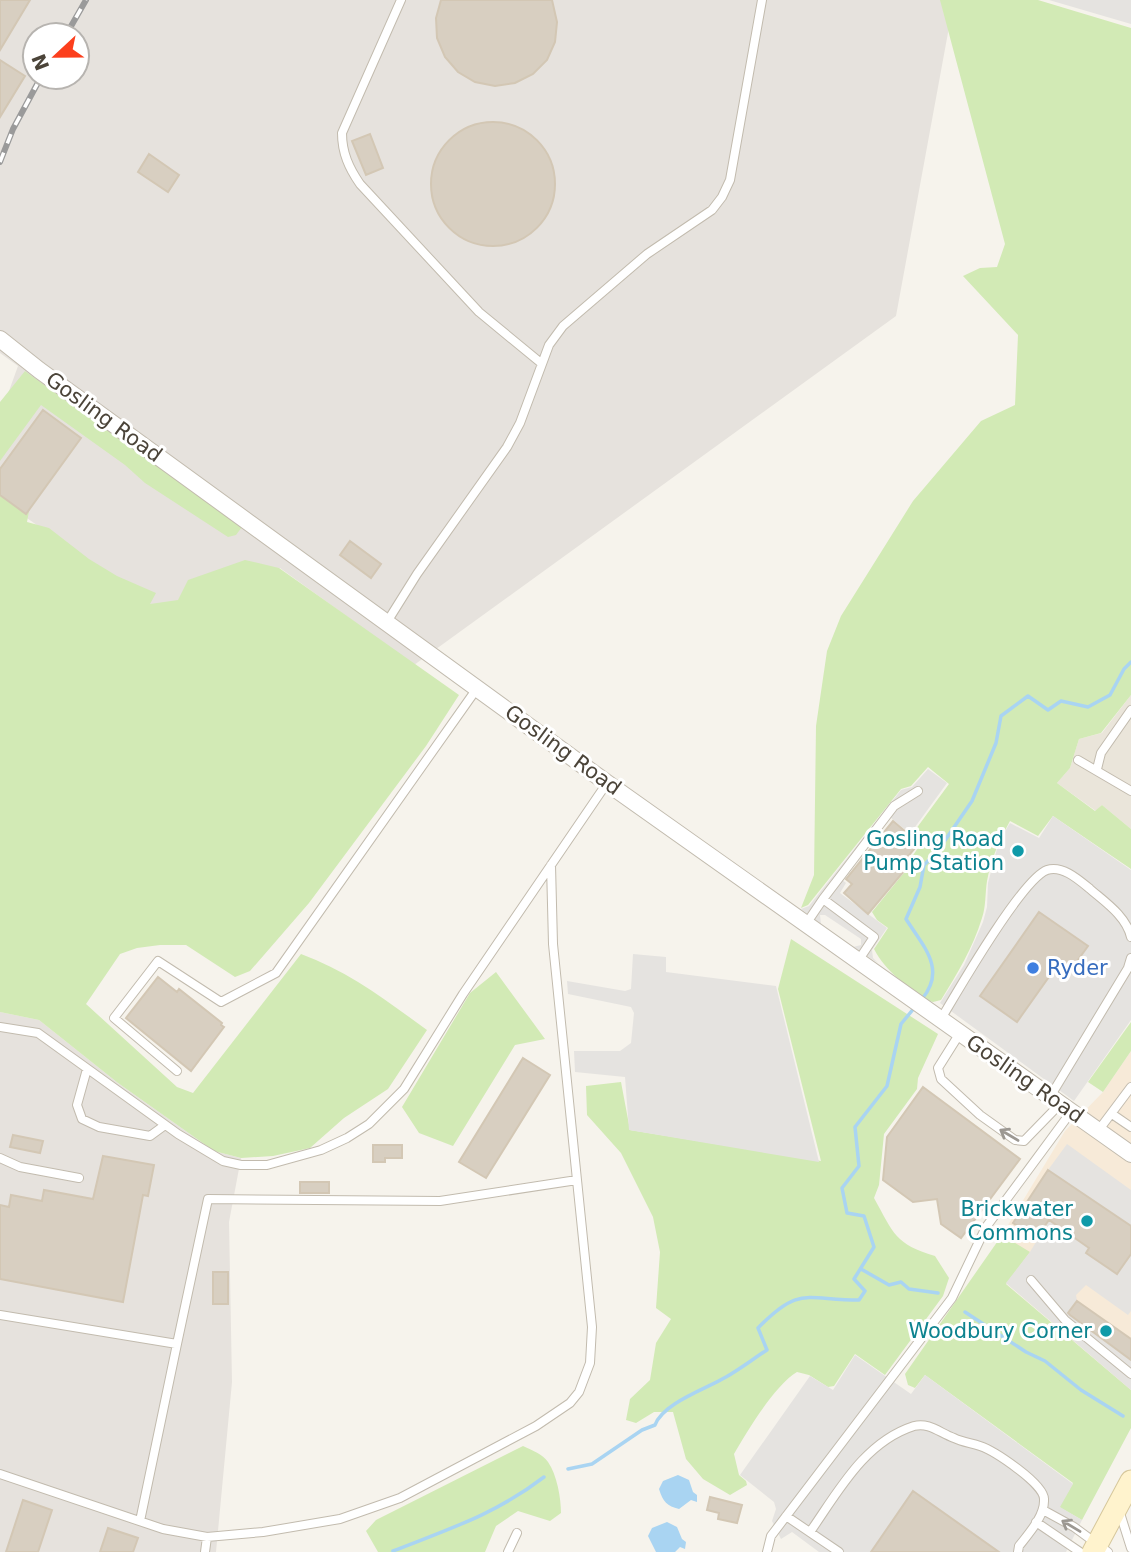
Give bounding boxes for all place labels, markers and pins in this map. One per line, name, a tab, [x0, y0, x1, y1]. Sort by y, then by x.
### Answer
place label: Gosling Road Pump Station	[863, 827, 1004, 875]
marker: Gosling Road Pump Station	[1010, 843, 1026, 859]
place label: Ryder	[1047, 956, 1108, 980]
marker: Ryder	[1025, 960, 1041, 976]
place label: Brickwater Commons	[961, 1197, 1073, 1245]
marker: Brickwater Commons	[1079, 1213, 1095, 1229]
place label: Woodbury Corner	[908, 1319, 1092, 1343]
marker: Woodbury Corner	[1098, 1323, 1114, 1339]

